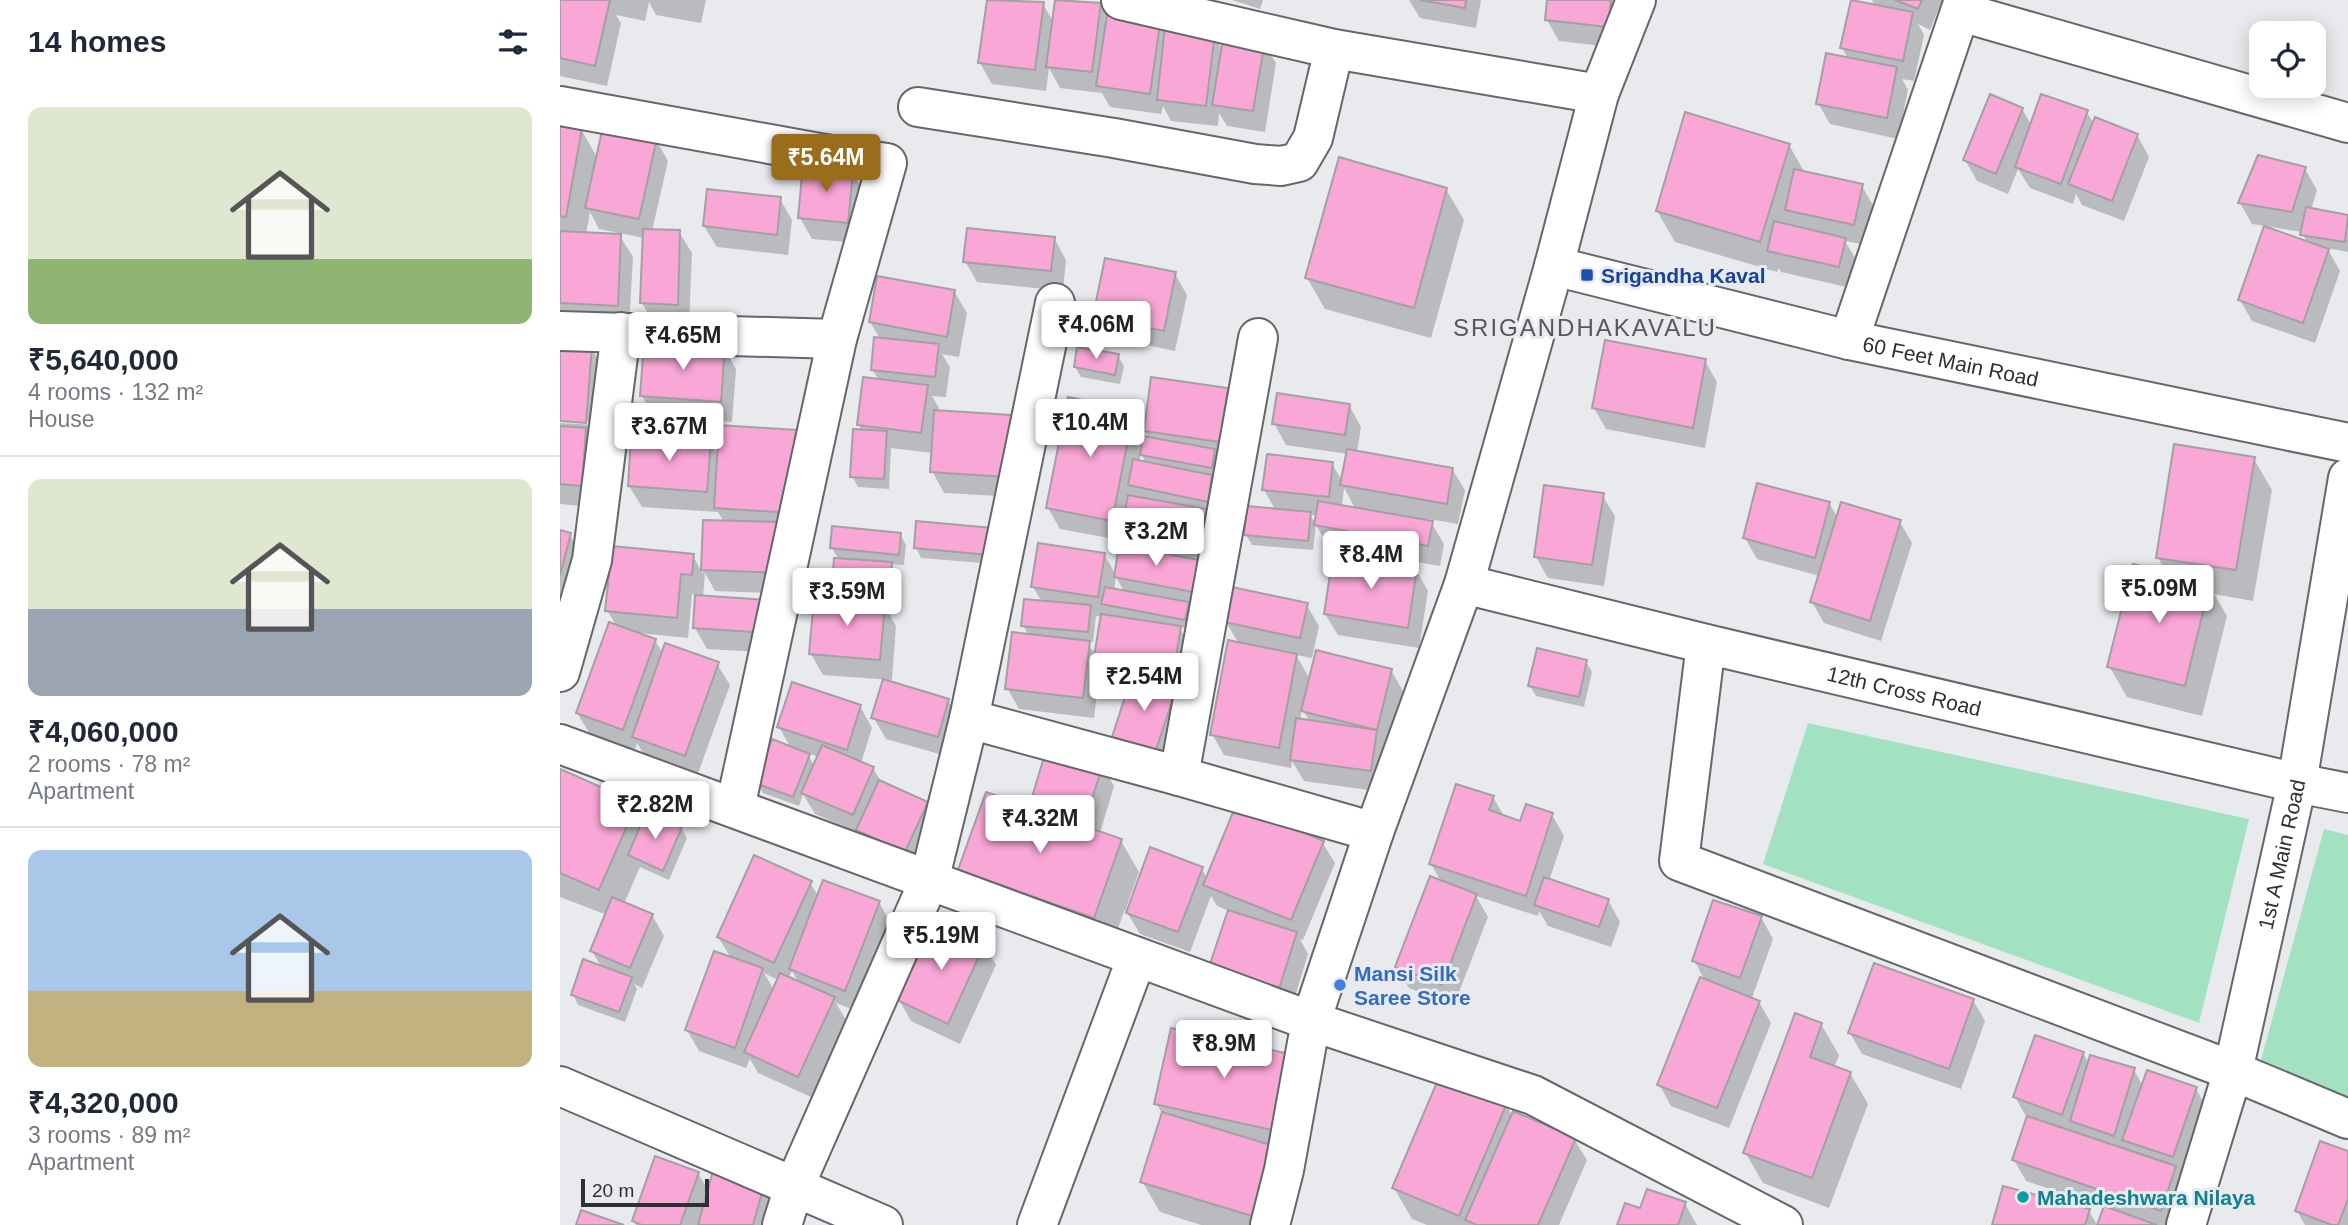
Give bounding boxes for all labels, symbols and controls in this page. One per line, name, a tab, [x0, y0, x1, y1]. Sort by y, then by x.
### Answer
map controls	[2249, 21, 2326, 98]
button: locate	[2249, 21, 2326, 98]
icon: filters	[494, 23, 532, 61]
text: 14 homes	[28, 25, 166, 58]
pin: ₹5.64M	[769, 134, 883, 194]
text: ₹5.64M	[787, 144, 865, 170]
icon: home	[217, 152, 343, 278]
place label: Srigandha Kaval	[1601, 264, 1766, 287]
marker: Srigandha Kaval	[1579, 267, 1595, 283]
pin: ₹4.06M	[1039, 302, 1153, 361]
text: ₹4.06M	[1057, 311, 1135, 337]
pin: ₹4.65M	[626, 312, 740, 372]
district label: SRIGANDHAKAVALU	[1453, 314, 1717, 341]
text: ₹4.65M	[644, 322, 722, 348]
street label: 60 Feet Main Road	[1861, 332, 2041, 390]
text: ₹5,640,000	[28, 343, 179, 376]
text: 4 rooms · 132 m²	[28, 379, 203, 405]
pin: ₹10.4M	[1033, 400, 1147, 459]
pin: ₹3.67M	[612, 404, 726, 463]
text: House	[28, 406, 94, 432]
text: ₹10.4M	[1051, 409, 1129, 435]
text: ₹3.67M	[630, 413, 708, 439]
pin: ₹3.2M	[1107, 508, 1205, 568]
text: ₹3.2M	[1124, 518, 1188, 544]
icon: home	[217, 524, 343, 650]
pin: ₹8.4M	[1322, 532, 1420, 591]
text: ₹8.4M	[1339, 541, 1403, 567]
pin: ₹5.09M	[2102, 566, 2216, 625]
pin: ₹3.59M	[790, 568, 904, 628]
text: ₹5.09M	[2120, 575, 2198, 601]
text: ₹3.59M	[808, 578, 886, 604]
pin: ₹2.54M	[1087, 654, 1201, 713]
street label: 12th Cross Road	[1825, 661, 1984, 720]
text: ₹2.54M	[1105, 663, 1183, 689]
text: ₹4,060,000	[28, 715, 179, 748]
text: 2 rooms · 78 m²	[28, 751, 190, 777]
street label: 1st A Main Road	[2253, 777, 2309, 931]
text: Apartment	[28, 778, 134, 804]
pin: ₹2.82M	[598, 782, 712, 841]
text: ₹2.82M	[616, 791, 694, 817]
pin: ₹4.32M	[983, 796, 1097, 855]
text: ₹4.32M	[1001, 805, 1079, 831]
icon: home	[217, 895, 343, 1021]
pin: ₹5.19M	[884, 912, 998, 972]
text: ₹5.19M	[902, 922, 980, 948]
place label: Mansi Silk Saree Store	[1354, 962, 1471, 1009]
marker: Mansi Silk Saree Store	[1332, 977, 1348, 993]
pin: ₹8.9M	[1175, 1020, 1273, 1080]
text: ₹8.9M	[1192, 1030, 1256, 1056]
text: ₹4,320,000	[28, 1086, 179, 1119]
text: 3 rooms · 89 m²	[28, 1122, 190, 1148]
text: Apartment	[28, 1149, 134, 1175]
scale bar	[581, 1176, 709, 1208]
text: 20 m	[592, 1180, 634, 1201]
place label: Mahadeshwara Nilaya	[2037, 1186, 2256, 1209]
marker: Mahadeshwara Nilaya	[2015, 1189, 2031, 1205]

